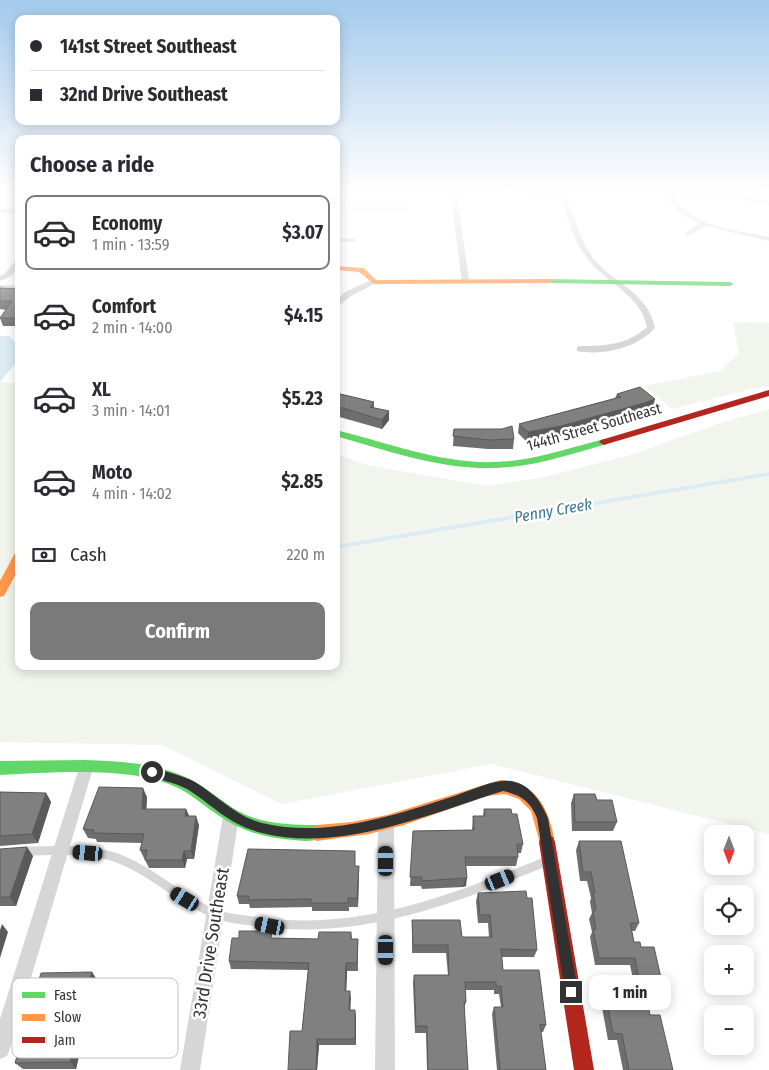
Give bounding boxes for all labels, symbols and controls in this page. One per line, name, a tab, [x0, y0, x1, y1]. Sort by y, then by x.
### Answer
text: 141st Street Southeast	[60, 35, 237, 58]
text: 32nd Drive Southeast	[60, 83, 228, 106]
text: Choose a ride	[30, 151, 154, 178]
icon: car	[32, 210, 77, 255]
text: Economy	[92, 212, 162, 235]
text: $3.07	[282, 221, 323, 244]
text: 1 min · 13:59	[92, 235, 169, 254]
icon: car	[32, 293, 77, 338]
text: Comfort	[92, 295, 156, 318]
text: $4.15	[284, 304, 323, 327]
text: 2 min · 14:00	[92, 318, 173, 337]
icon: car	[32, 376, 77, 421]
text: XL	[92, 378, 111, 401]
text: $5.23	[282, 387, 323, 410]
street label: 144th Street Southeast	[525, 399, 663, 455]
text: 3 min · 14:01	[92, 401, 170, 420]
icon: car	[32, 459, 77, 504]
text: Moto	[92, 461, 132, 484]
text: $2.85	[281, 470, 323, 493]
text: 4 min · 14:02	[92, 484, 172, 503]
water label: Penny Creek	[513, 494, 594, 527]
icon: cash	[30, 541, 58, 569]
text: Cash	[70, 543, 107, 566]
text: 220 m	[286, 545, 325, 564]
button: Confirm	[30, 602, 325, 660]
route start	[141, 761, 163, 783]
north arrow	[704, 825, 754, 875]
map controls	[704, 825, 754, 1055]
car	[72, 844, 103, 862]
car	[378, 846, 393, 876]
street label: 33rd Drive Southeast	[188, 866, 234, 1020]
car	[483, 867, 516, 893]
car	[168, 885, 201, 913]
button: locate	[704, 885, 754, 935]
car	[253, 916, 286, 936]
car	[378, 935, 393, 965]
button: +	[704, 945, 754, 995]
callout: 1 min	[588, 974, 671, 1010]
legend	[12, 978, 178, 1058]
route end	[560, 981, 582, 1003]
text: 1 min	[613, 983, 647, 1002]
text: Fast	[54, 987, 77, 1004]
button: −	[704, 1005, 754, 1055]
text: Slow	[54, 1009, 81, 1026]
text: Jam	[54, 1032, 75, 1049]

